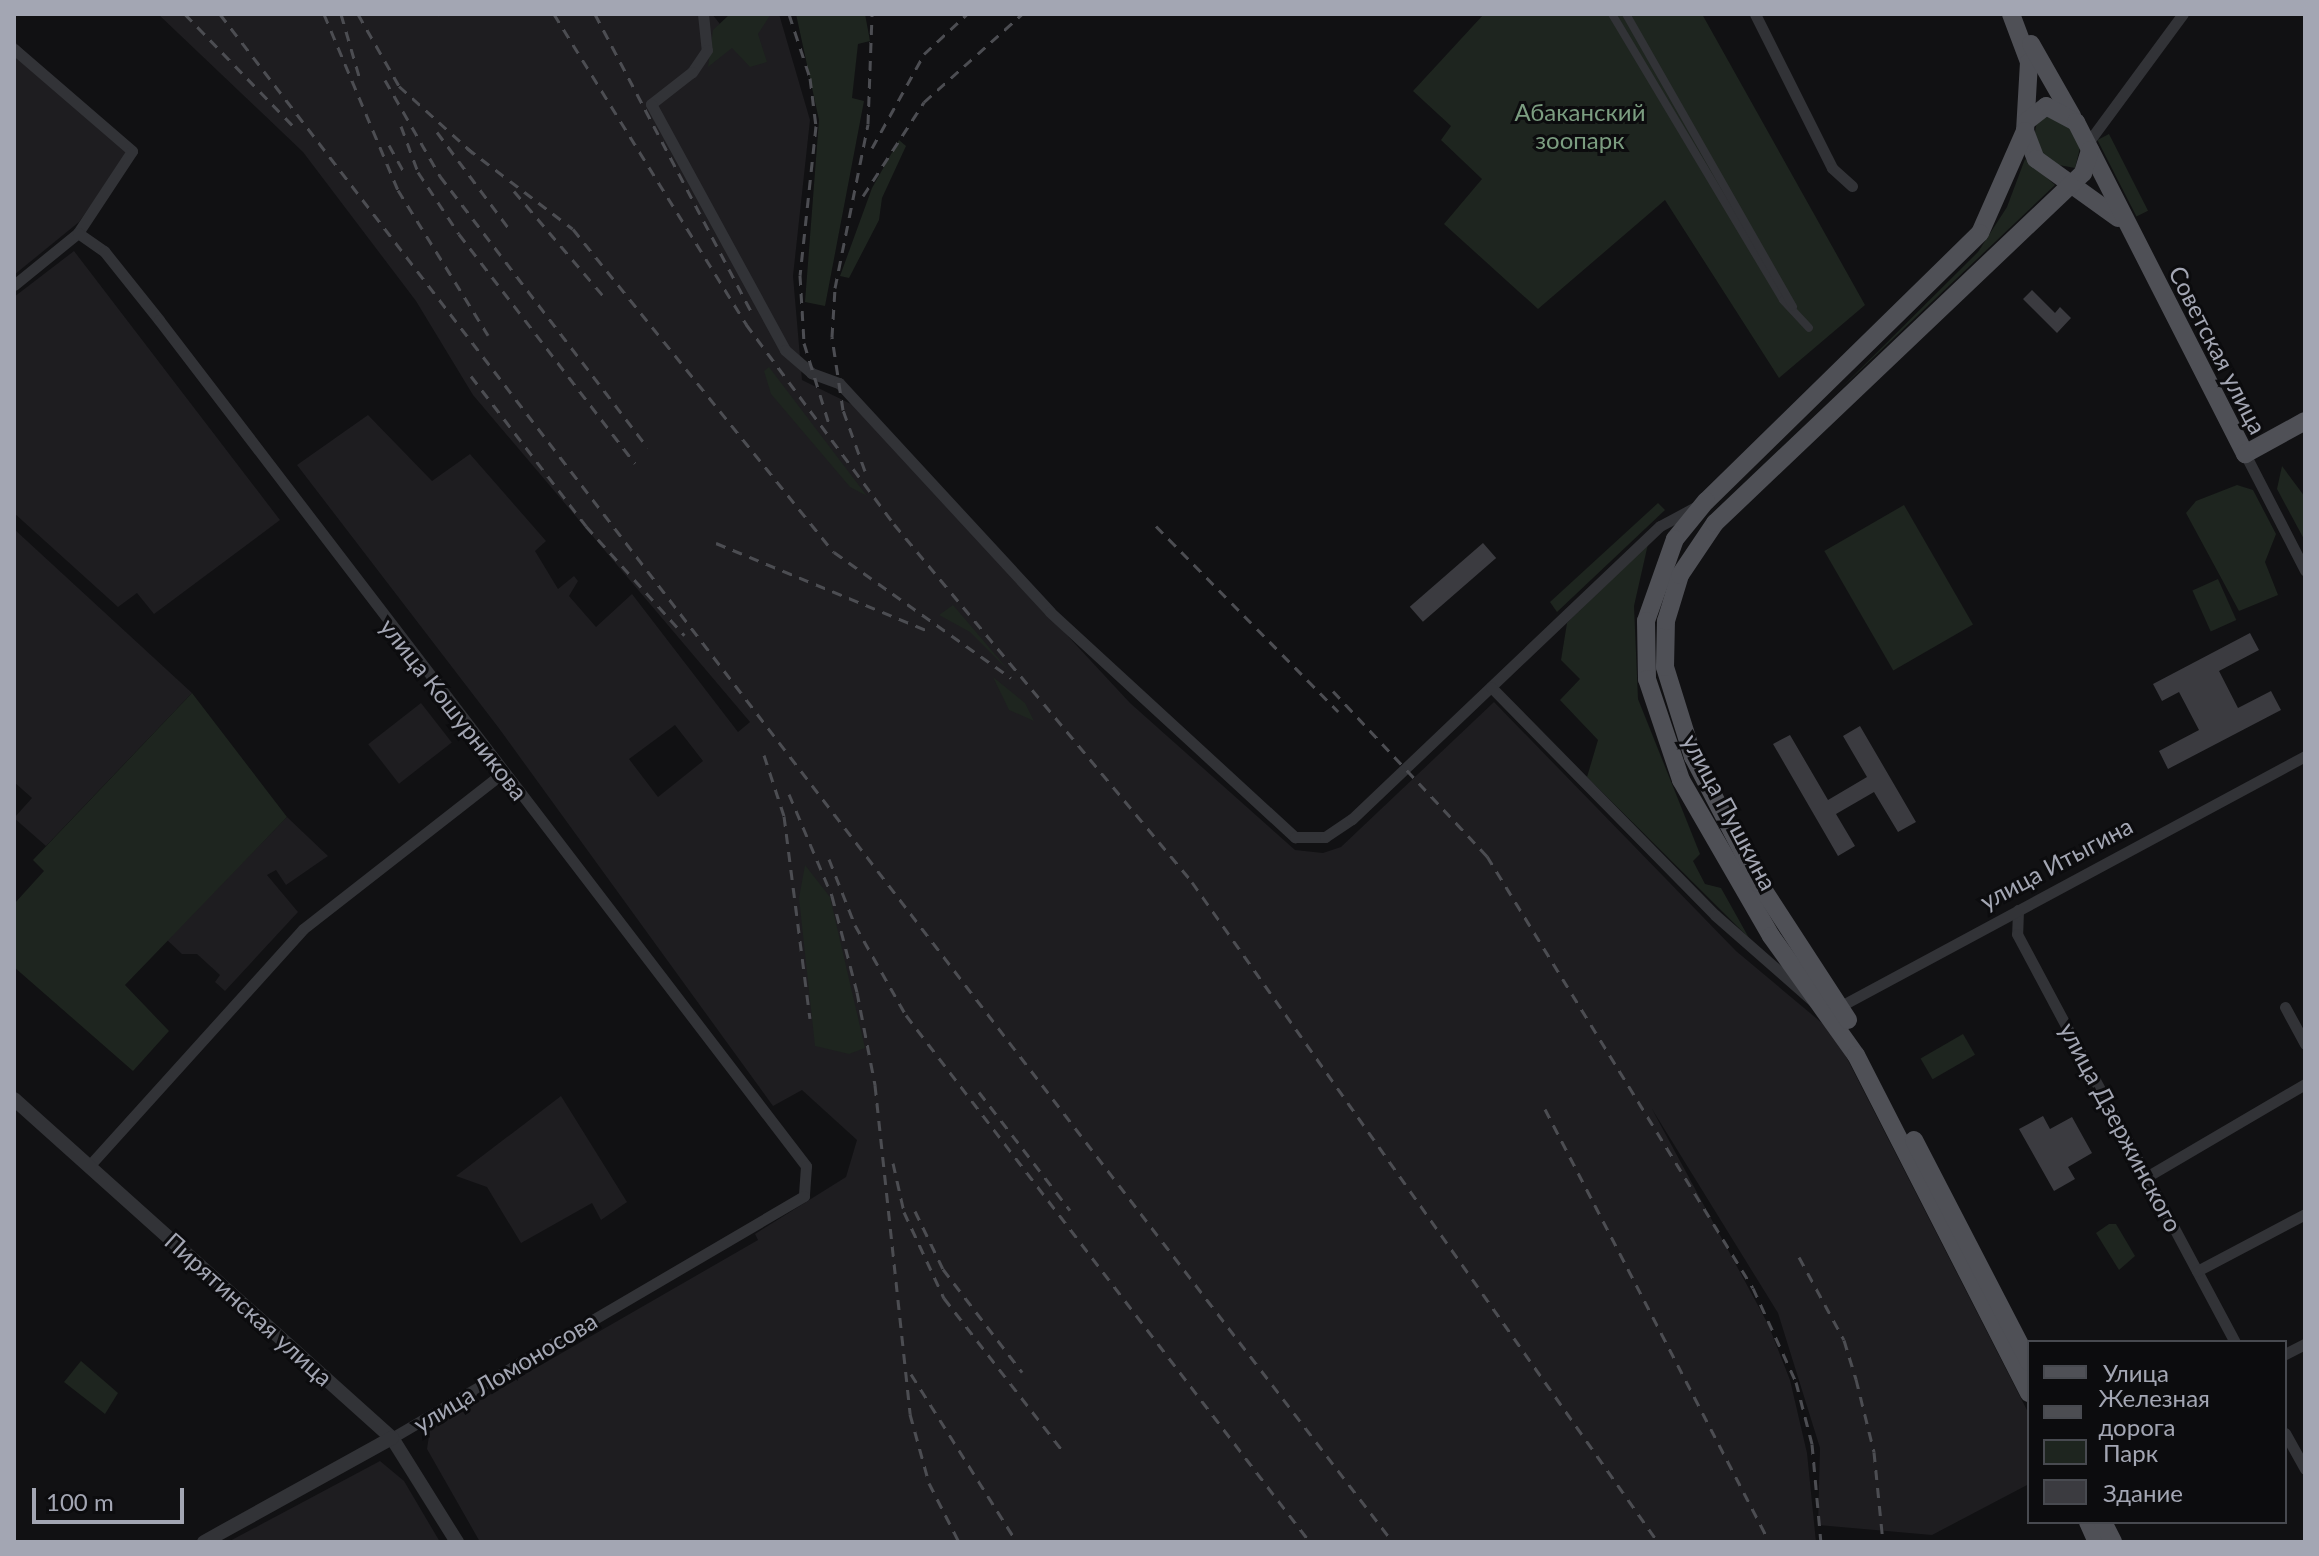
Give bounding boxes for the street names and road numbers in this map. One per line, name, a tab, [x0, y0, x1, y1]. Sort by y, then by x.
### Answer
street label: Советская улица	[2163, 261, 2273, 439]
street label: улица Кошурникова	[374, 612, 534, 806]
street label: улица Пушкина	[1677, 729, 1783, 895]
street label: улица Итыгина	[1975, 811, 2137, 915]
street label: улица Дзержинского	[2054, 1017, 2188, 1237]
street label: Пирятинская улица	[159, 1226, 339, 1392]
street label: улица Ломоносова	[408, 1306, 602, 1438]

